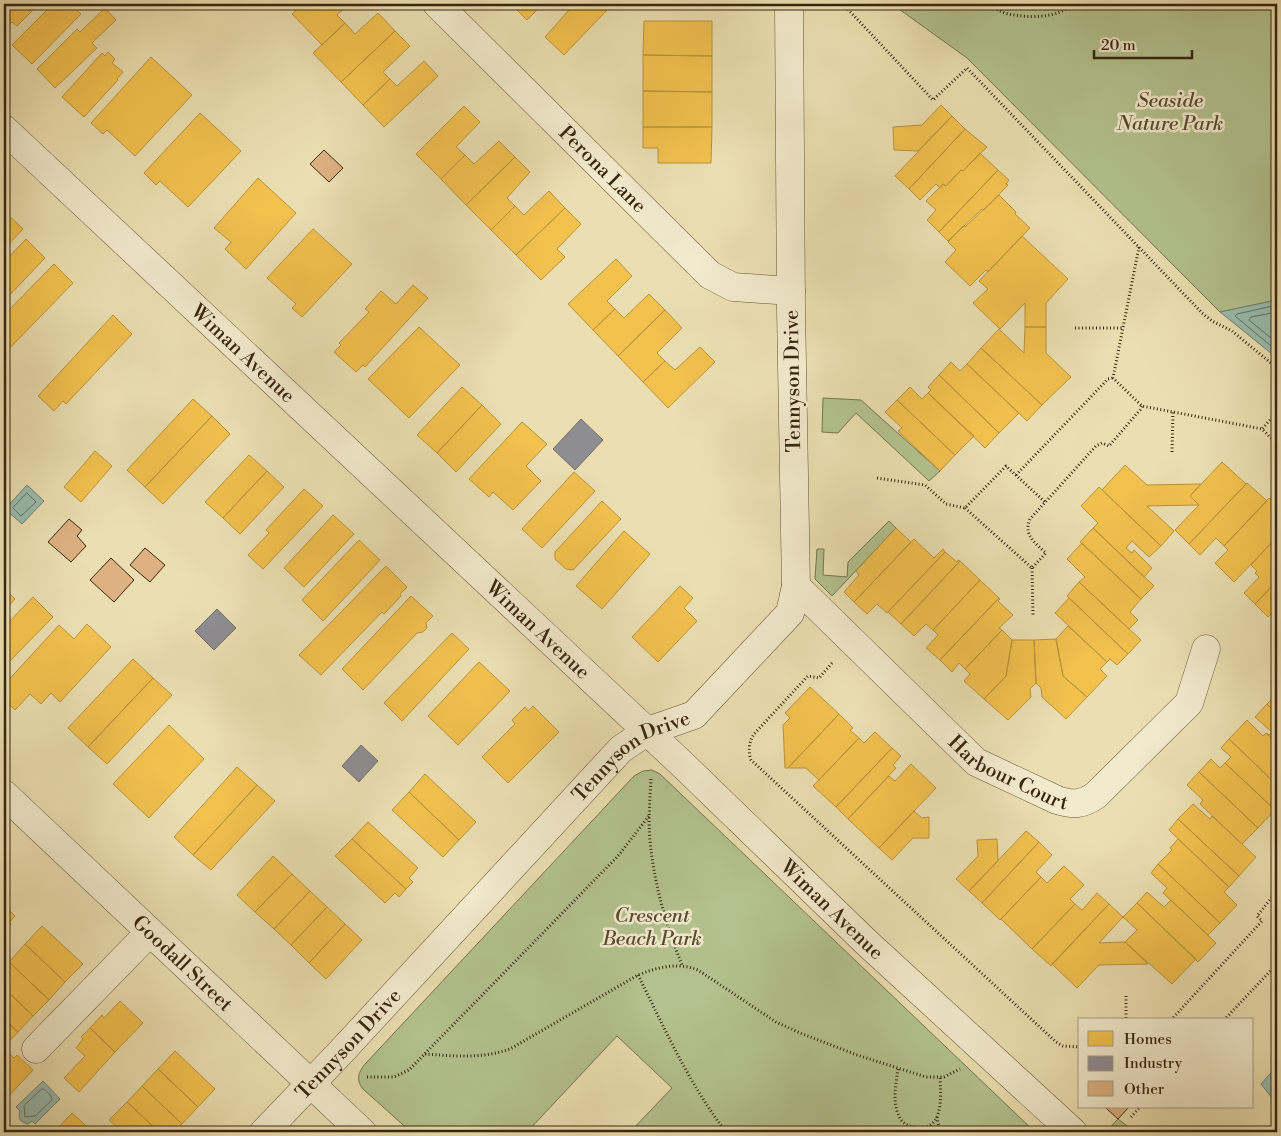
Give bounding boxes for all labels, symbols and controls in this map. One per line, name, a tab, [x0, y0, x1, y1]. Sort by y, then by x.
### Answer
scale bar	[1094, 28, 1191, 60]
text: 20 m	[1101, 36, 1136, 55]
park label: Seaside Nature Park	[1116, 89, 1223, 137]
street label: Perona Lane	[553, 121, 651, 219]
street label: Wiman Avenue	[184, 299, 300, 409]
street label: Tennyson Drive	[780, 309, 807, 453]
street label: Wiman Avenue	[479, 575, 595, 685]
street label: Tennyson Drive	[567, 706, 694, 808]
street label: Harbour Court	[942, 730, 1070, 816]
street label: Wiman Avenue	[774, 854, 888, 966]
park label: Crescent Beach Park	[601, 904, 702, 952]
street label: Goodall Street	[126, 911, 237, 1017]
street label: Tennyson Drive	[291, 984, 407, 1105]
legend	[1078, 1018, 1254, 1108]
text: Homes	[1124, 1030, 1172, 1049]
text: Industry	[1124, 1054, 1183, 1073]
text: Other	[1124, 1080, 1165, 1099]

